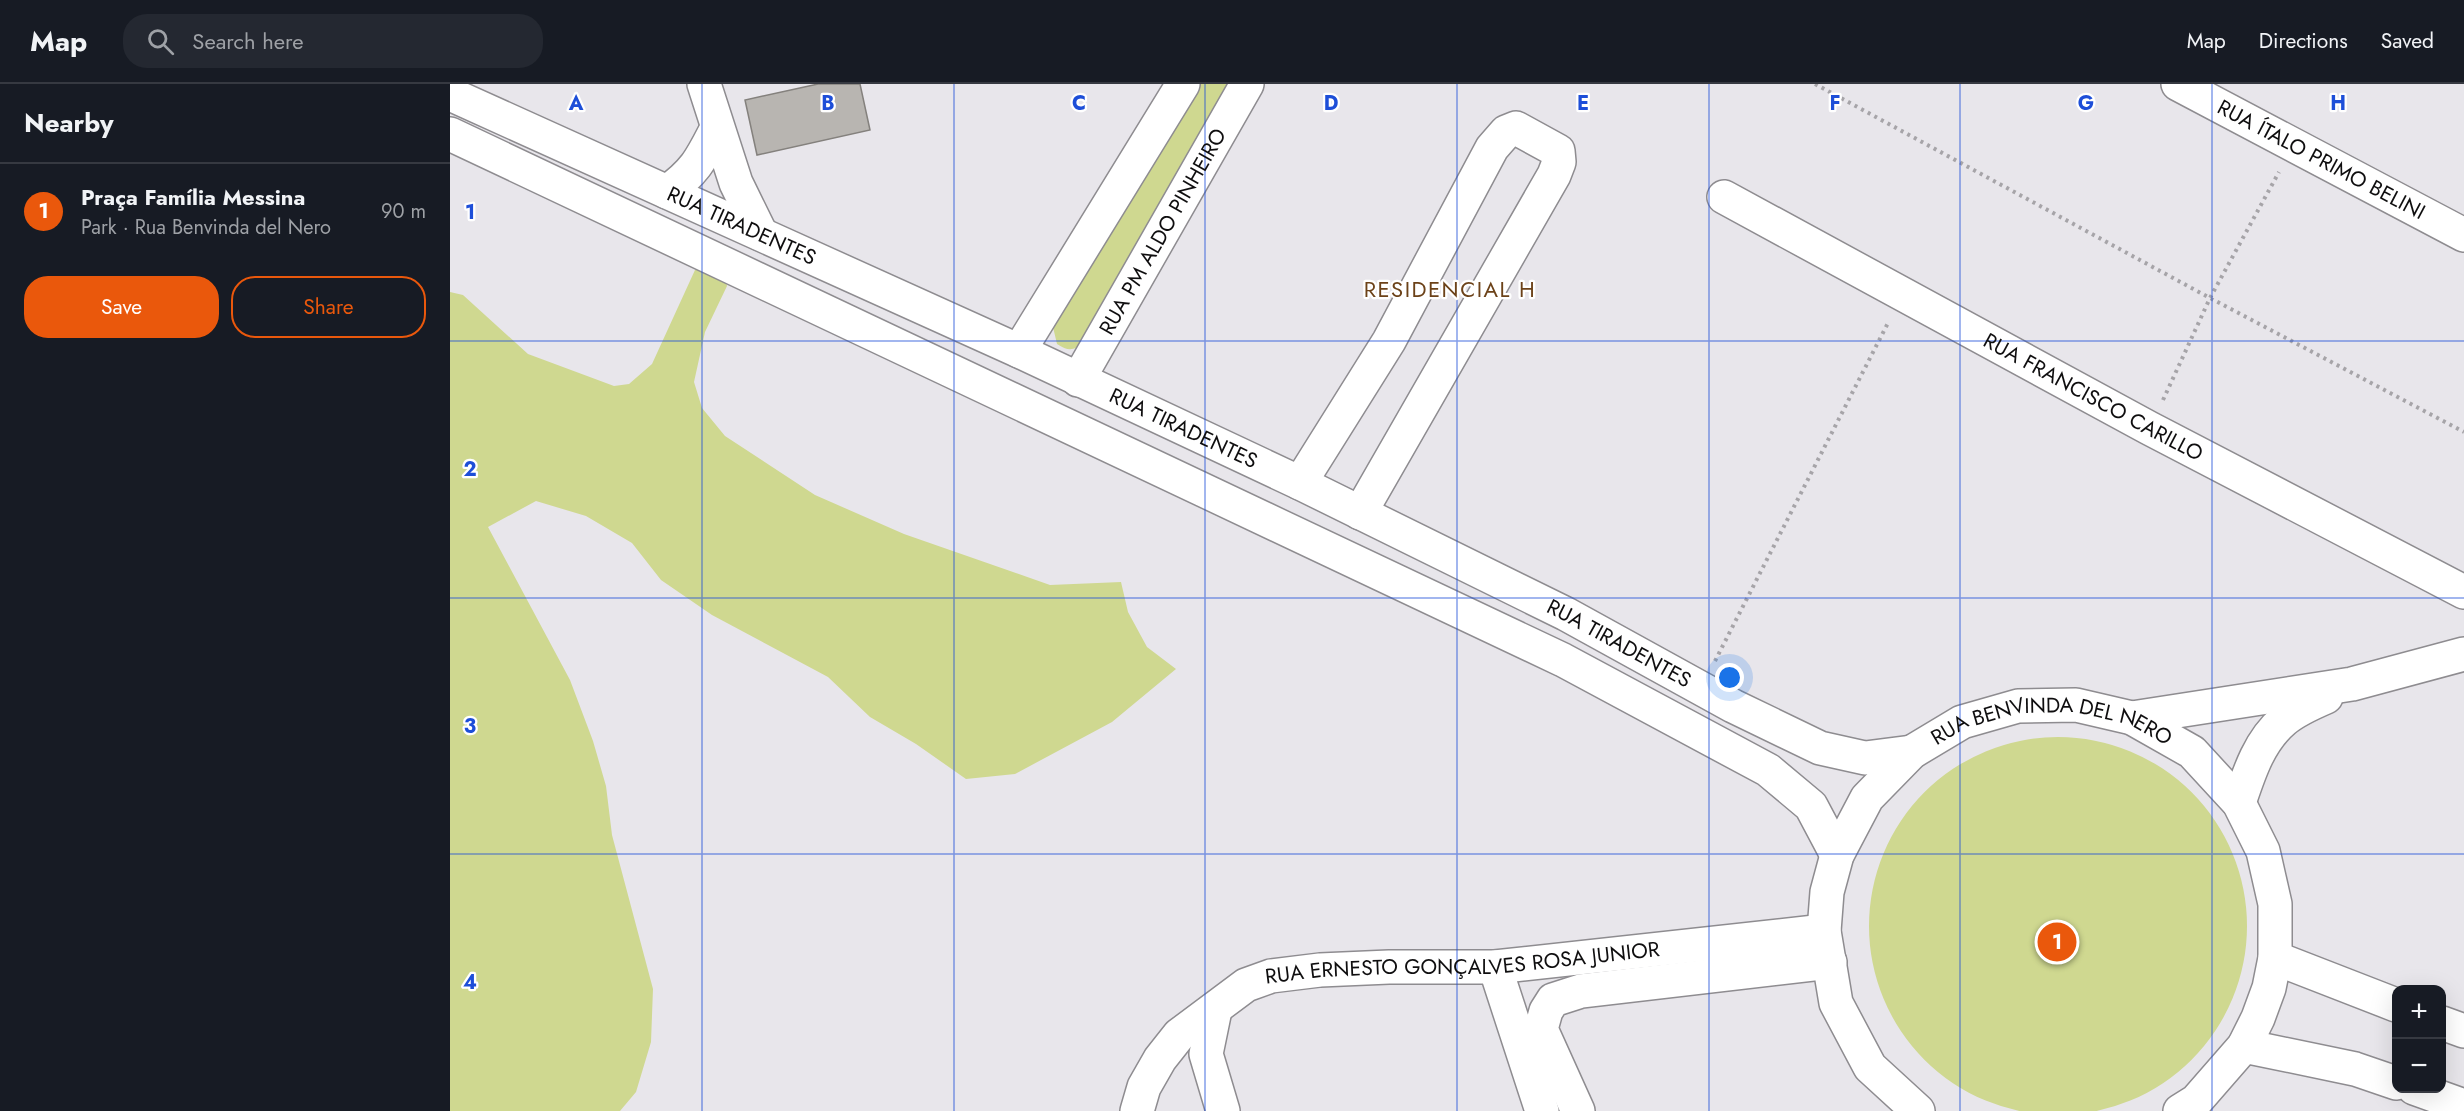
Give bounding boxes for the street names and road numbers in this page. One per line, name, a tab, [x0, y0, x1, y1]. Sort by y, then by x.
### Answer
street label: RUA ÍTALO PRIMO BELINI	[2212, 92, 2431, 227]
street label: RUA PM ALDO PINHEIRO	[1092, 123, 1234, 340]
street label: RUA TIRADENTES	[662, 179, 821, 272]
street label: RUA FRANCISCO CARILLO	[1978, 326, 2208, 469]
street label: RUA TIRADENTES	[1104, 381, 1262, 476]
street label: RUA TIRADENTES	[1542, 592, 1697, 695]
street label: RUA BENVINDA DEL NERO	[1926, 732, 2178, 758]
street label: RUA ERNESTO GONÇALVES ROSA JUNIOR	[1263, 934, 1661, 992]

